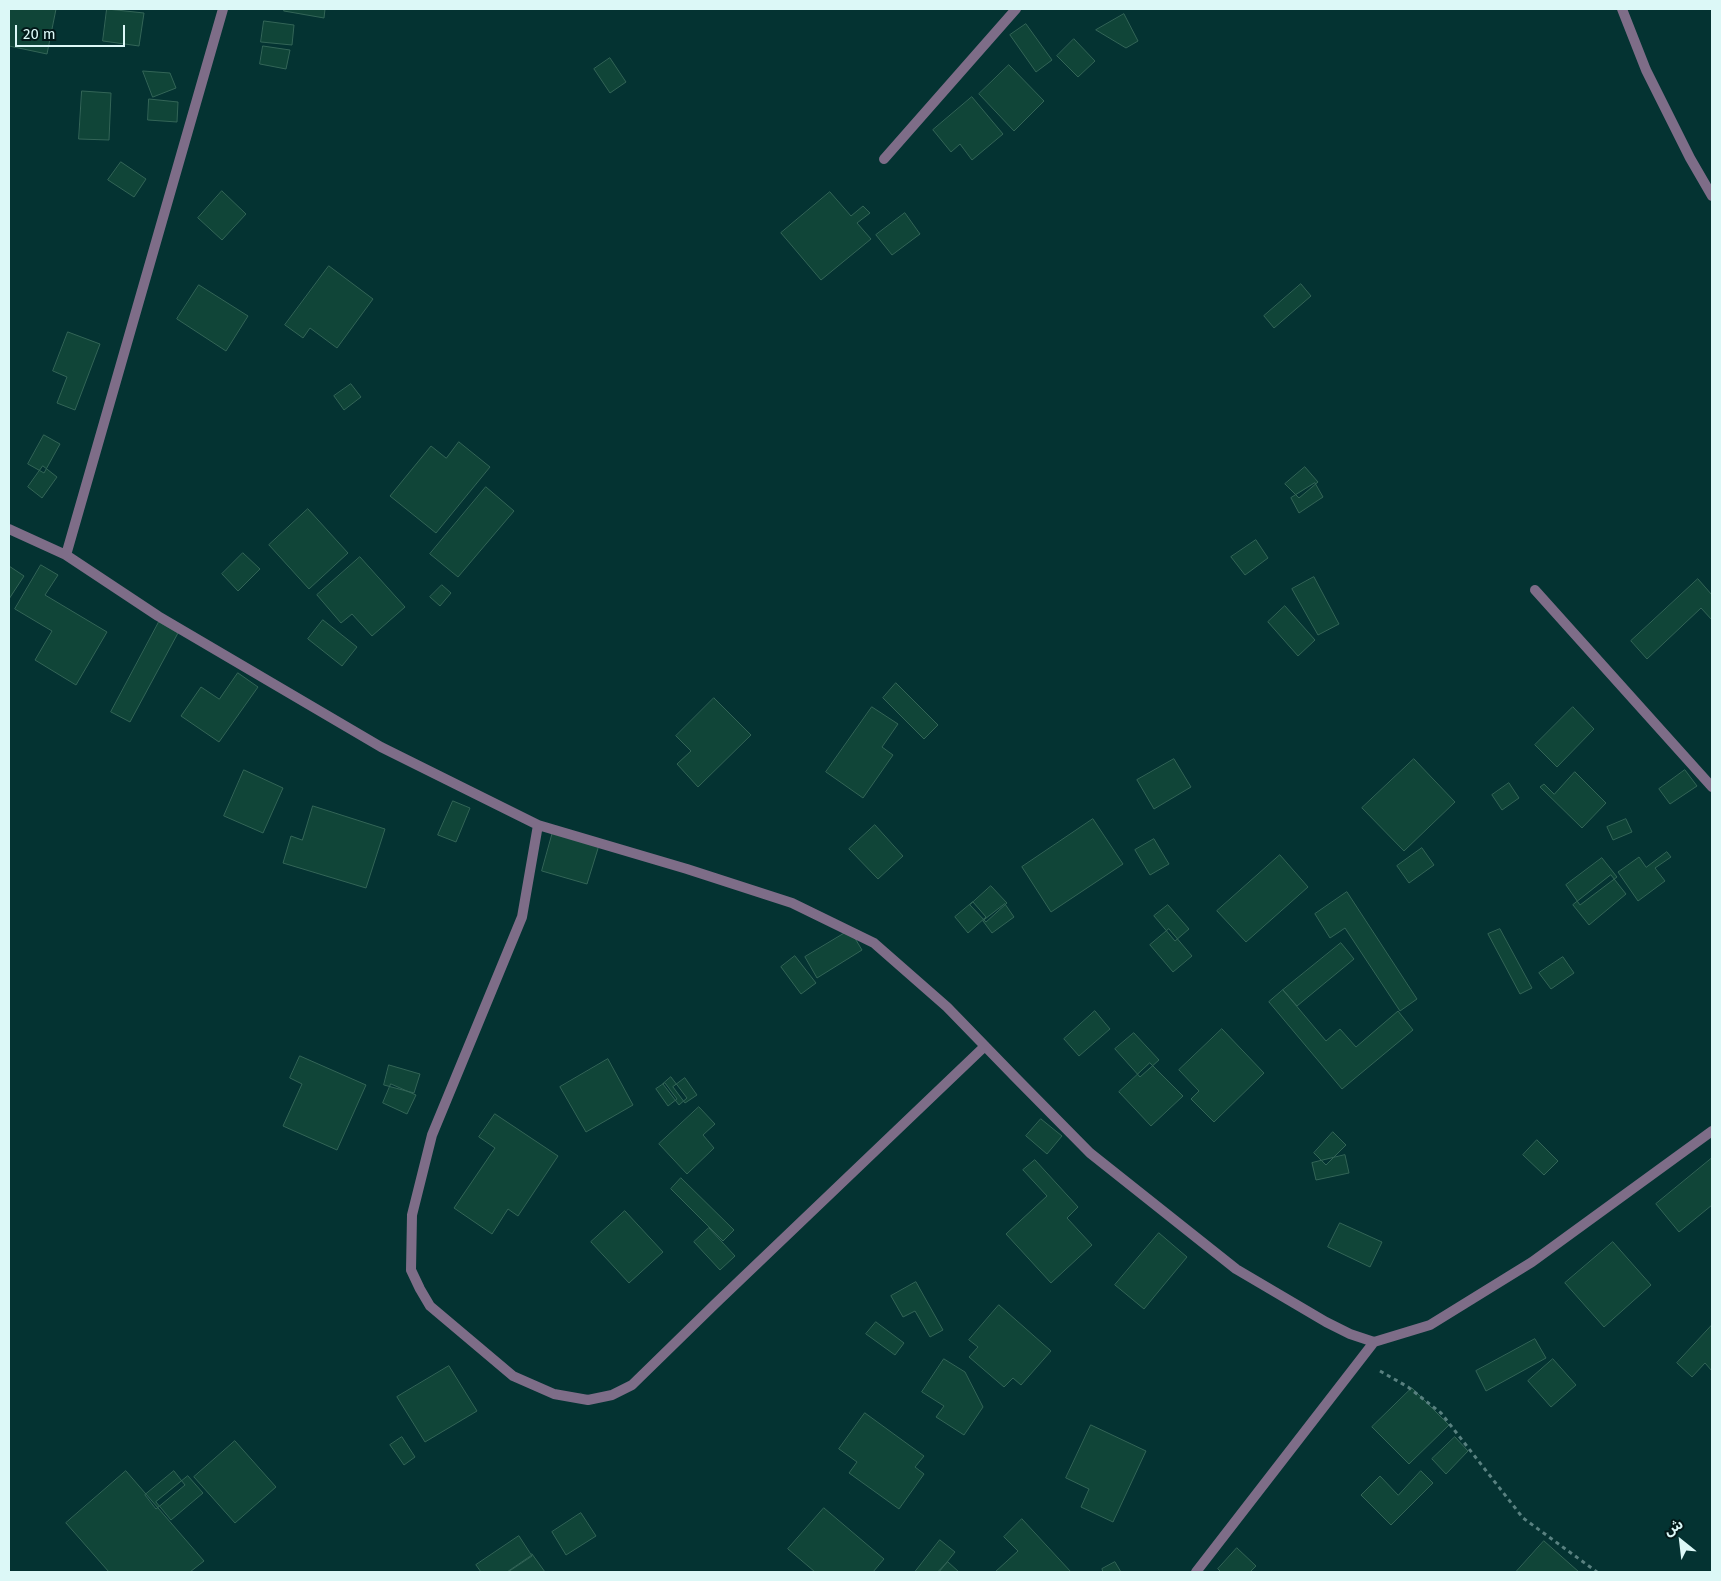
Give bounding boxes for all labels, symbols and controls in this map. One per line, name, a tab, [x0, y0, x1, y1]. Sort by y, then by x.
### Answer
scale bar	[18, 15, 128, 47]
text: 20 m	[23, 25, 56, 43]
text: ش	[1661, 1515, 1686, 1540]
north arrow	[1656, 1516, 1706, 1566]

